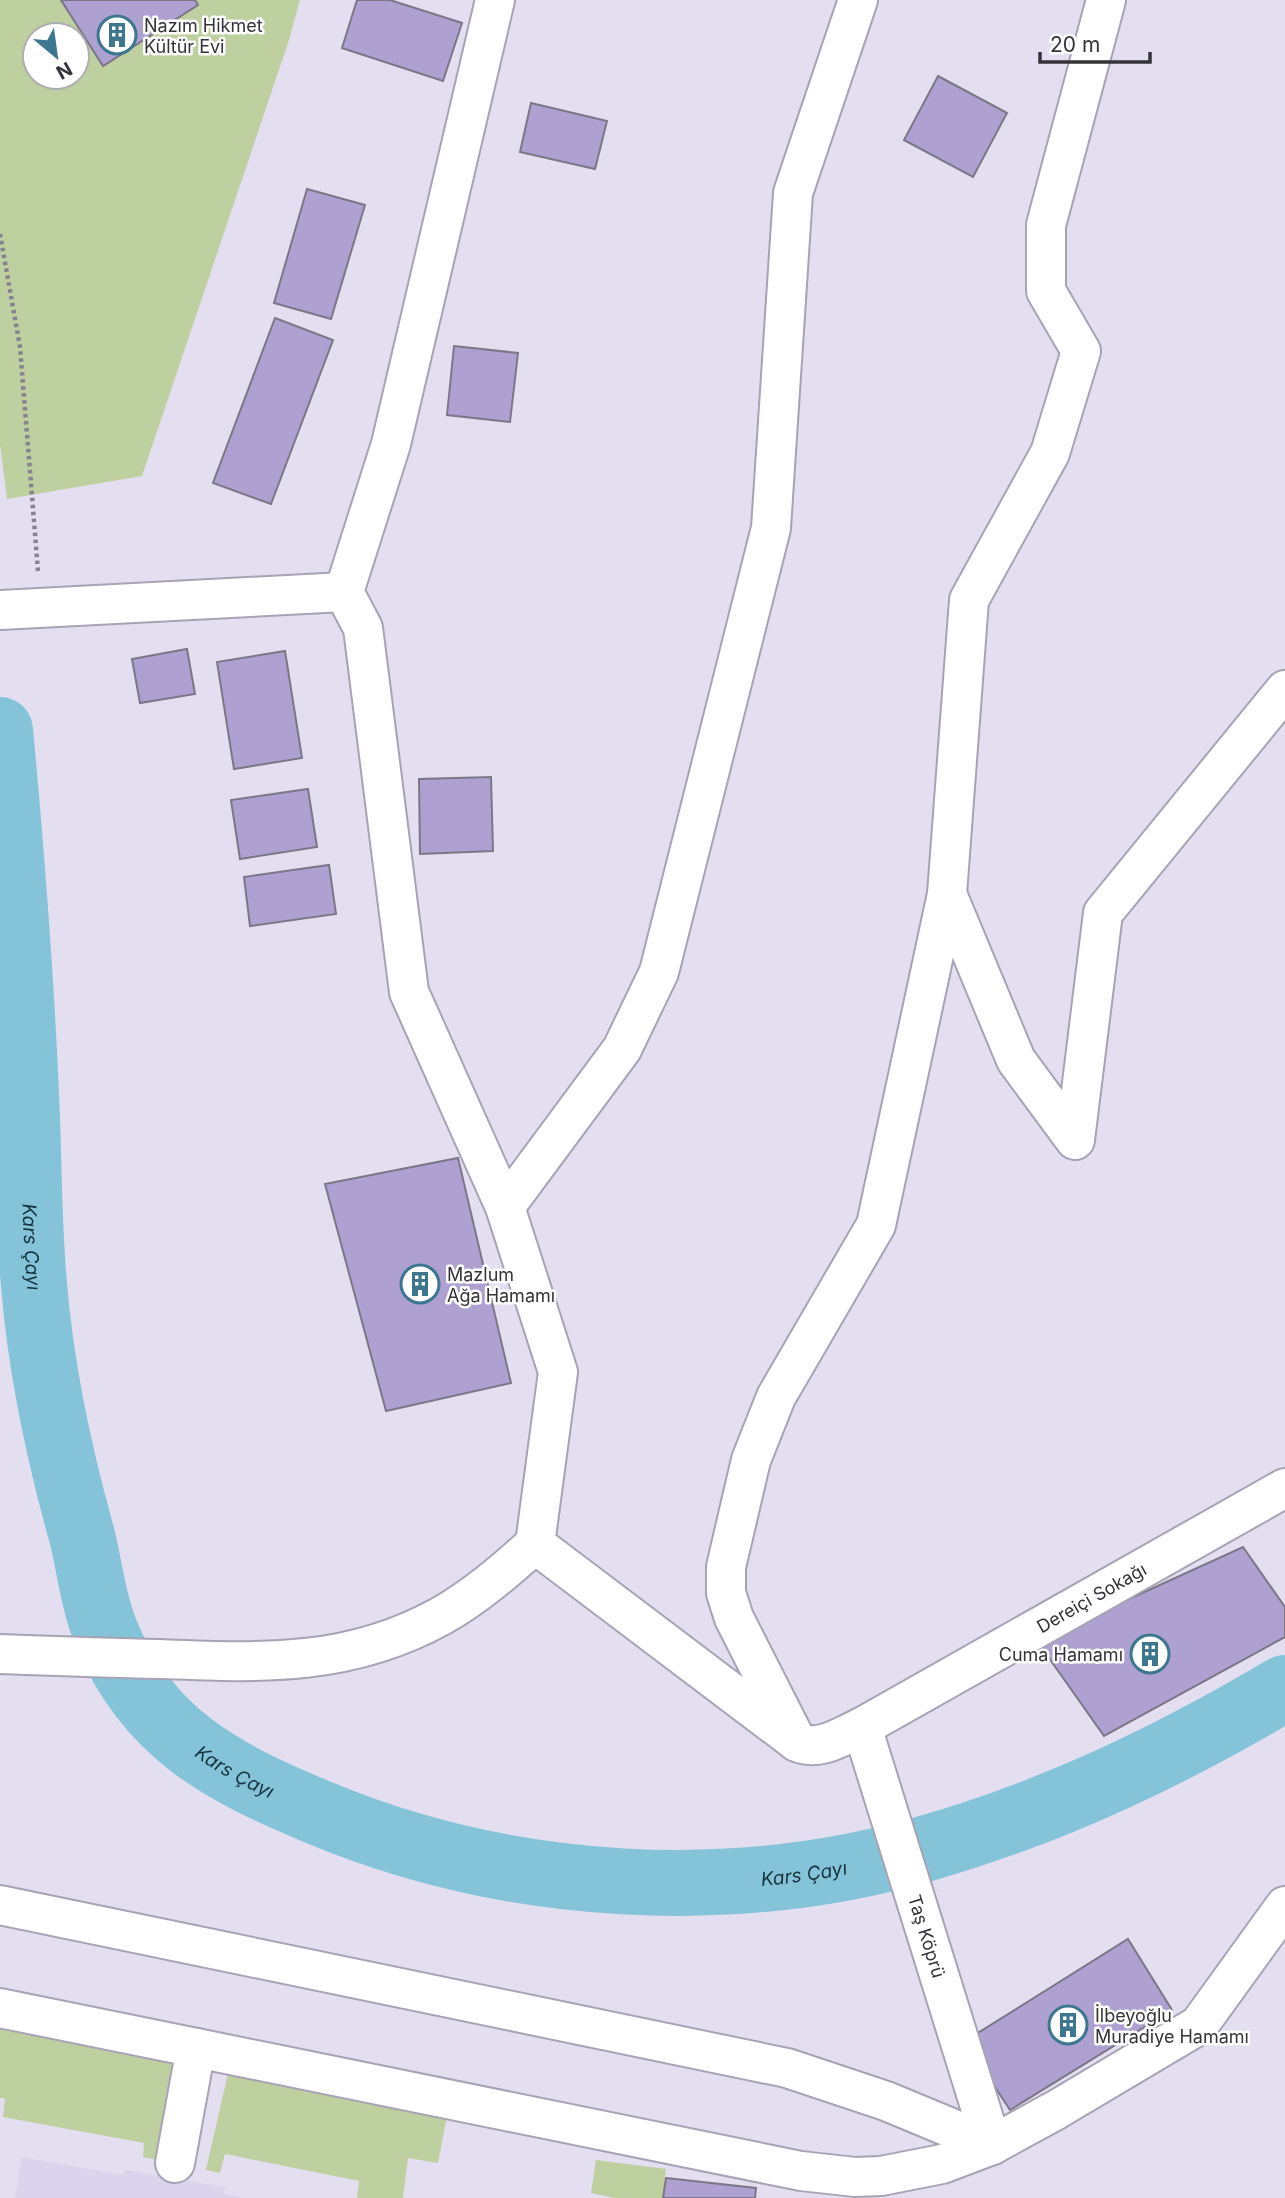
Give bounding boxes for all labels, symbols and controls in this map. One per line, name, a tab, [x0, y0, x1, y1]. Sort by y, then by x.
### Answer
building icon: Nazım Hikmet Kültür Evi	[96, 14, 138, 56]
place label: Nazım Hikmet Kültür Evi	[144, 15, 263, 57]
north arrow	[21, 21, 91, 91]
scale bar	[1040, 21, 1150, 65]
text: 20 m	[1050, 32, 1100, 57]
text: N	[52, 57, 76, 84]
water label: Kars Çayı	[18, 1203, 46, 1291]
building icon: Mazlum Ağa Hamamı	[399, 1263, 441, 1305]
place label: Mazlum Ağa Hamamı	[447, 1264, 555, 1306]
street label: Dereiçi Sokağı	[1033, 1558, 1150, 1637]
building icon: Cuma Hamamı	[1129, 1633, 1171, 1675]
place label: Cuma Hamamı	[999, 1644, 1123, 1665]
water label: Kars Çayı	[191, 1740, 278, 1803]
water label: Kars Çayı	[760, 1856, 849, 1891]
street label: Taş Köprü	[904, 1892, 950, 1980]
building icon: İlbeyoğlu Muradiye Hamamı	[1047, 2004, 1089, 2046]
place label: İlbeyoğlu Muradiye Hamamı	[1095, 2004, 1249, 2047]

